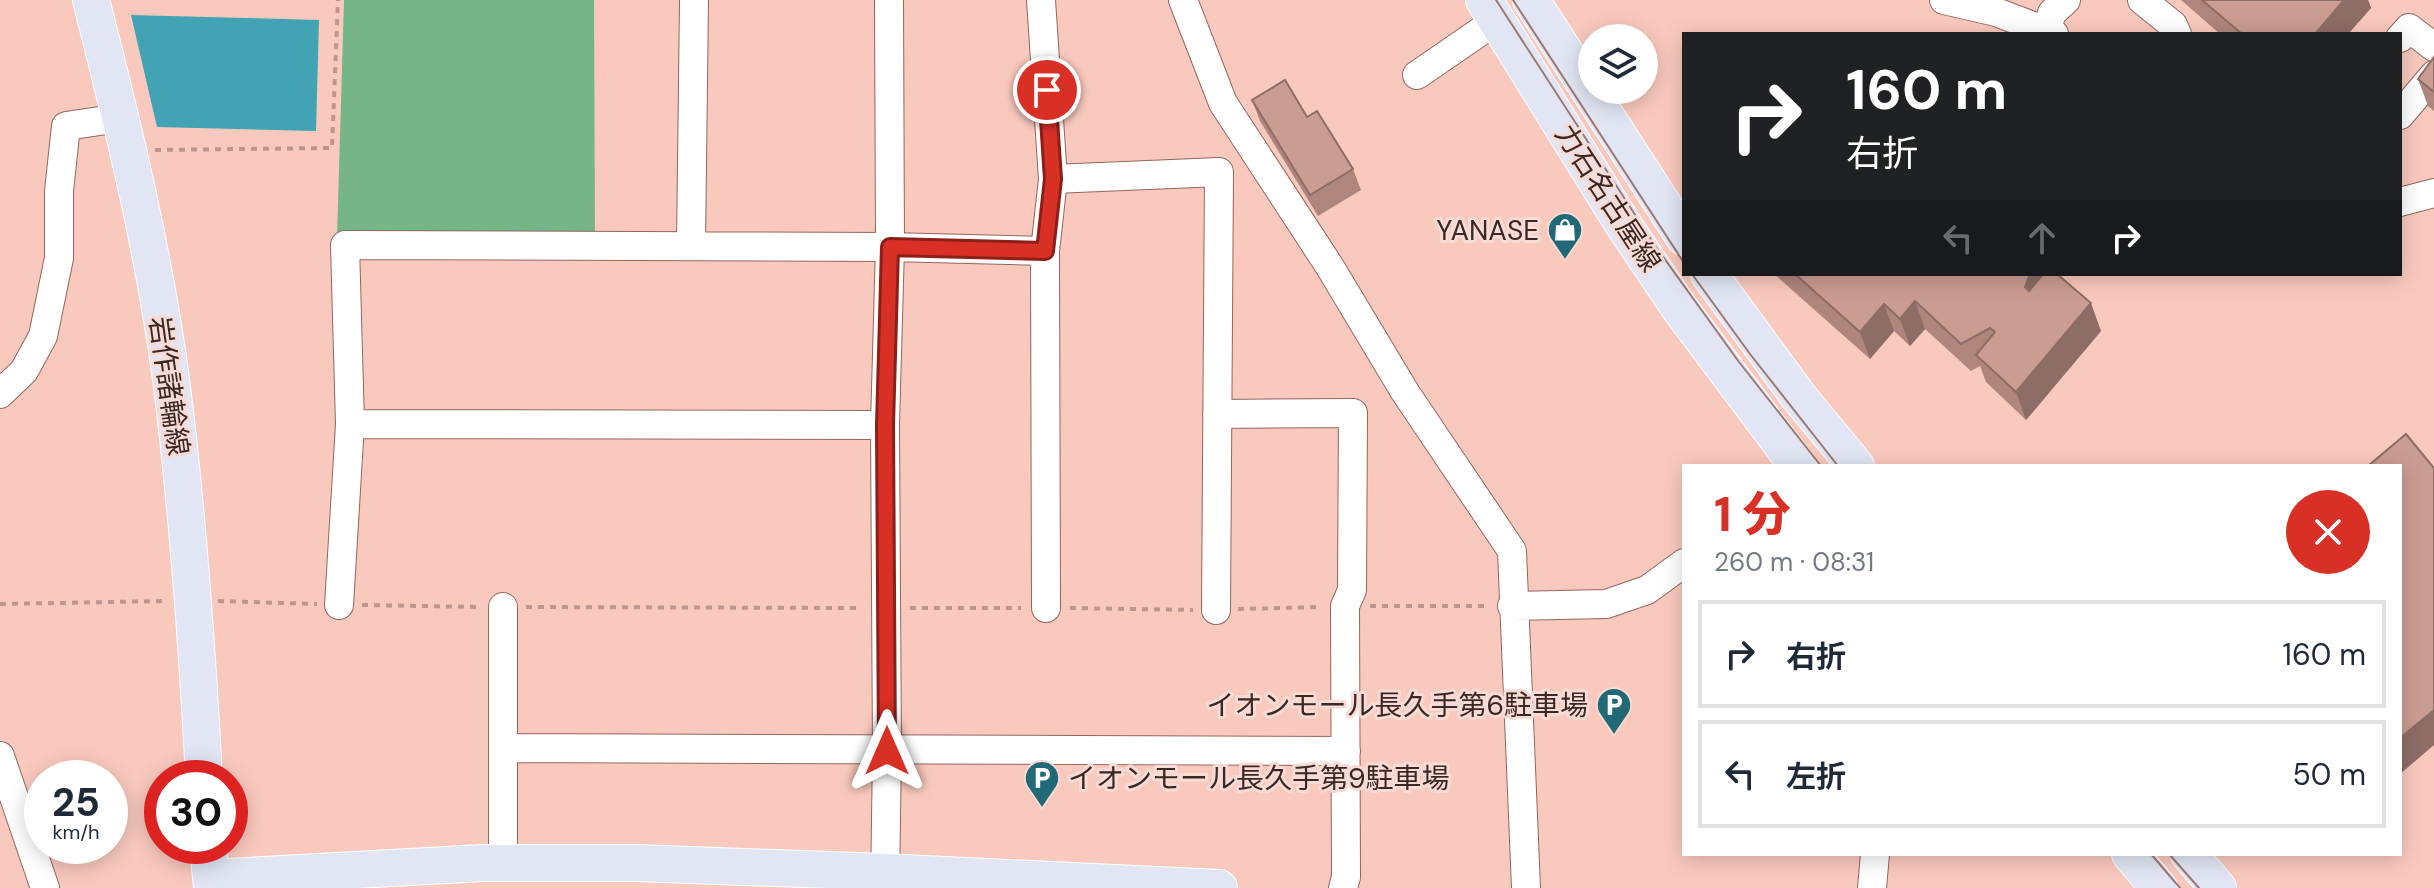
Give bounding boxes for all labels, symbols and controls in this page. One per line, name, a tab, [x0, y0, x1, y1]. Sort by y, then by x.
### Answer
map controls	[1578, 24, 1658, 104]
button: layers	[1578, 24, 1658, 104]
text: 160 m	[1846, 53, 2007, 126]
pin	[1013, 56, 1081, 124]
icon: right	[1714, 64, 1818, 168]
icon: arrive	[1025, 68, 1069, 112]
street label: 力石名古屋線	[1547, 117, 1669, 279]
text: 右折	[1846, 130, 1918, 177]
shop icon: YANASE	[1546, 211, 1584, 261]
place label: YANASE	[1436, 212, 1539, 249]
icon: left	[1936, 216, 1980, 260]
icon: ahead	[2020, 216, 2064, 260]
icon: right	[2104, 216, 2148, 260]
street label: 岩作諸輪線	[141, 314, 197, 458]
text: 1 分	[1714, 483, 1791, 546]
button: close	[2286, 490, 2370, 574]
text: 260 m · 08:31	[1714, 545, 1874, 579]
icon: right	[1718, 632, 1762, 676]
text: 160 m	[2283, 635, 2366, 674]
text: 右折	[1786, 637, 1846, 676]
parking icon: イオンモール長久手第6駐車場	[1595, 686, 1633, 736]
place label: イオンモール長久手第6駐車場	[1206, 687, 1588, 724]
position arrow	[845, 709, 929, 793]
icon: left	[1718, 752, 1762, 796]
text: 50 m	[2292, 755, 2366, 794]
text: 左折	[1786, 757, 1846, 796]
parking icon: イオンモール長久手第9駐車場	[1023, 759, 1061, 809]
speed limit sign: 30	[144, 760, 248, 864]
place label: イオンモール長久手第9駐車場	[1068, 760, 1450, 797]
text: 25	[52, 776, 100, 828]
text: km/h	[52, 819, 100, 845]

